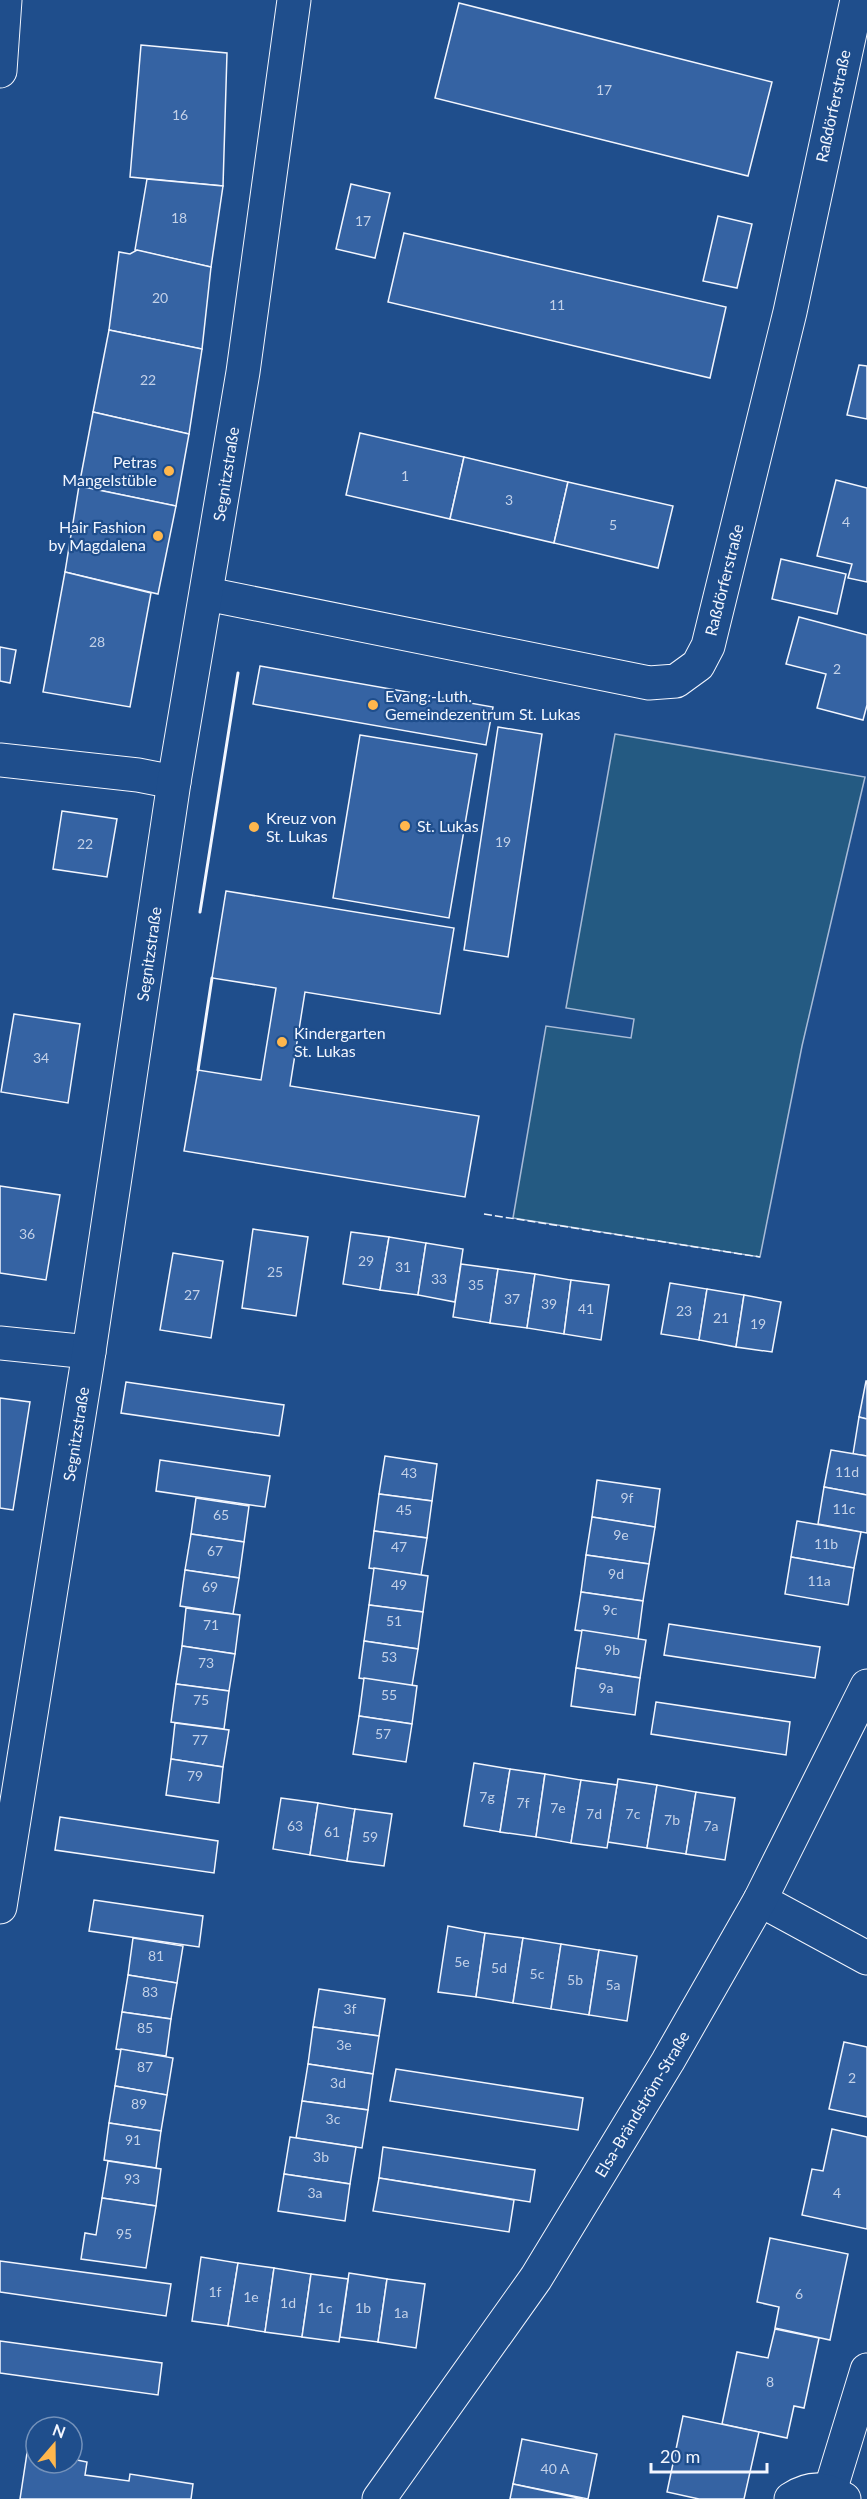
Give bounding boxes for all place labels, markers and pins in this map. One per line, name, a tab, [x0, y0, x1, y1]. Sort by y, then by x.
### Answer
place label: Petras Mangelstüble	[62, 452, 157, 489]
marker: Petras Mangelstüble	[162, 464, 176, 478]
place label: Hair Fashion by Magdalena	[49, 517, 146, 554]
marker: Hair Fashion by Magdalena	[151, 529, 165, 543]
place label: Evang.-Luth. Gemeindezentrum St. Lukas	[385, 686, 581, 723]
marker: Evang.-Luth. Gemeindezentrum St. Lukas	[366, 698, 380, 712]
place label: Kreuz von St. Lukas	[266, 808, 336, 845]
place label: St. Lukas	[417, 816, 479, 835]
marker: St. Lukas	[398, 819, 412, 833]
marker: Kreuz von St. Lukas	[247, 820, 261, 834]
place label: Kindergarten St. Lukas	[294, 1023, 386, 1060]
marker: Kindergarten St. Lukas	[275, 1035, 289, 1049]

